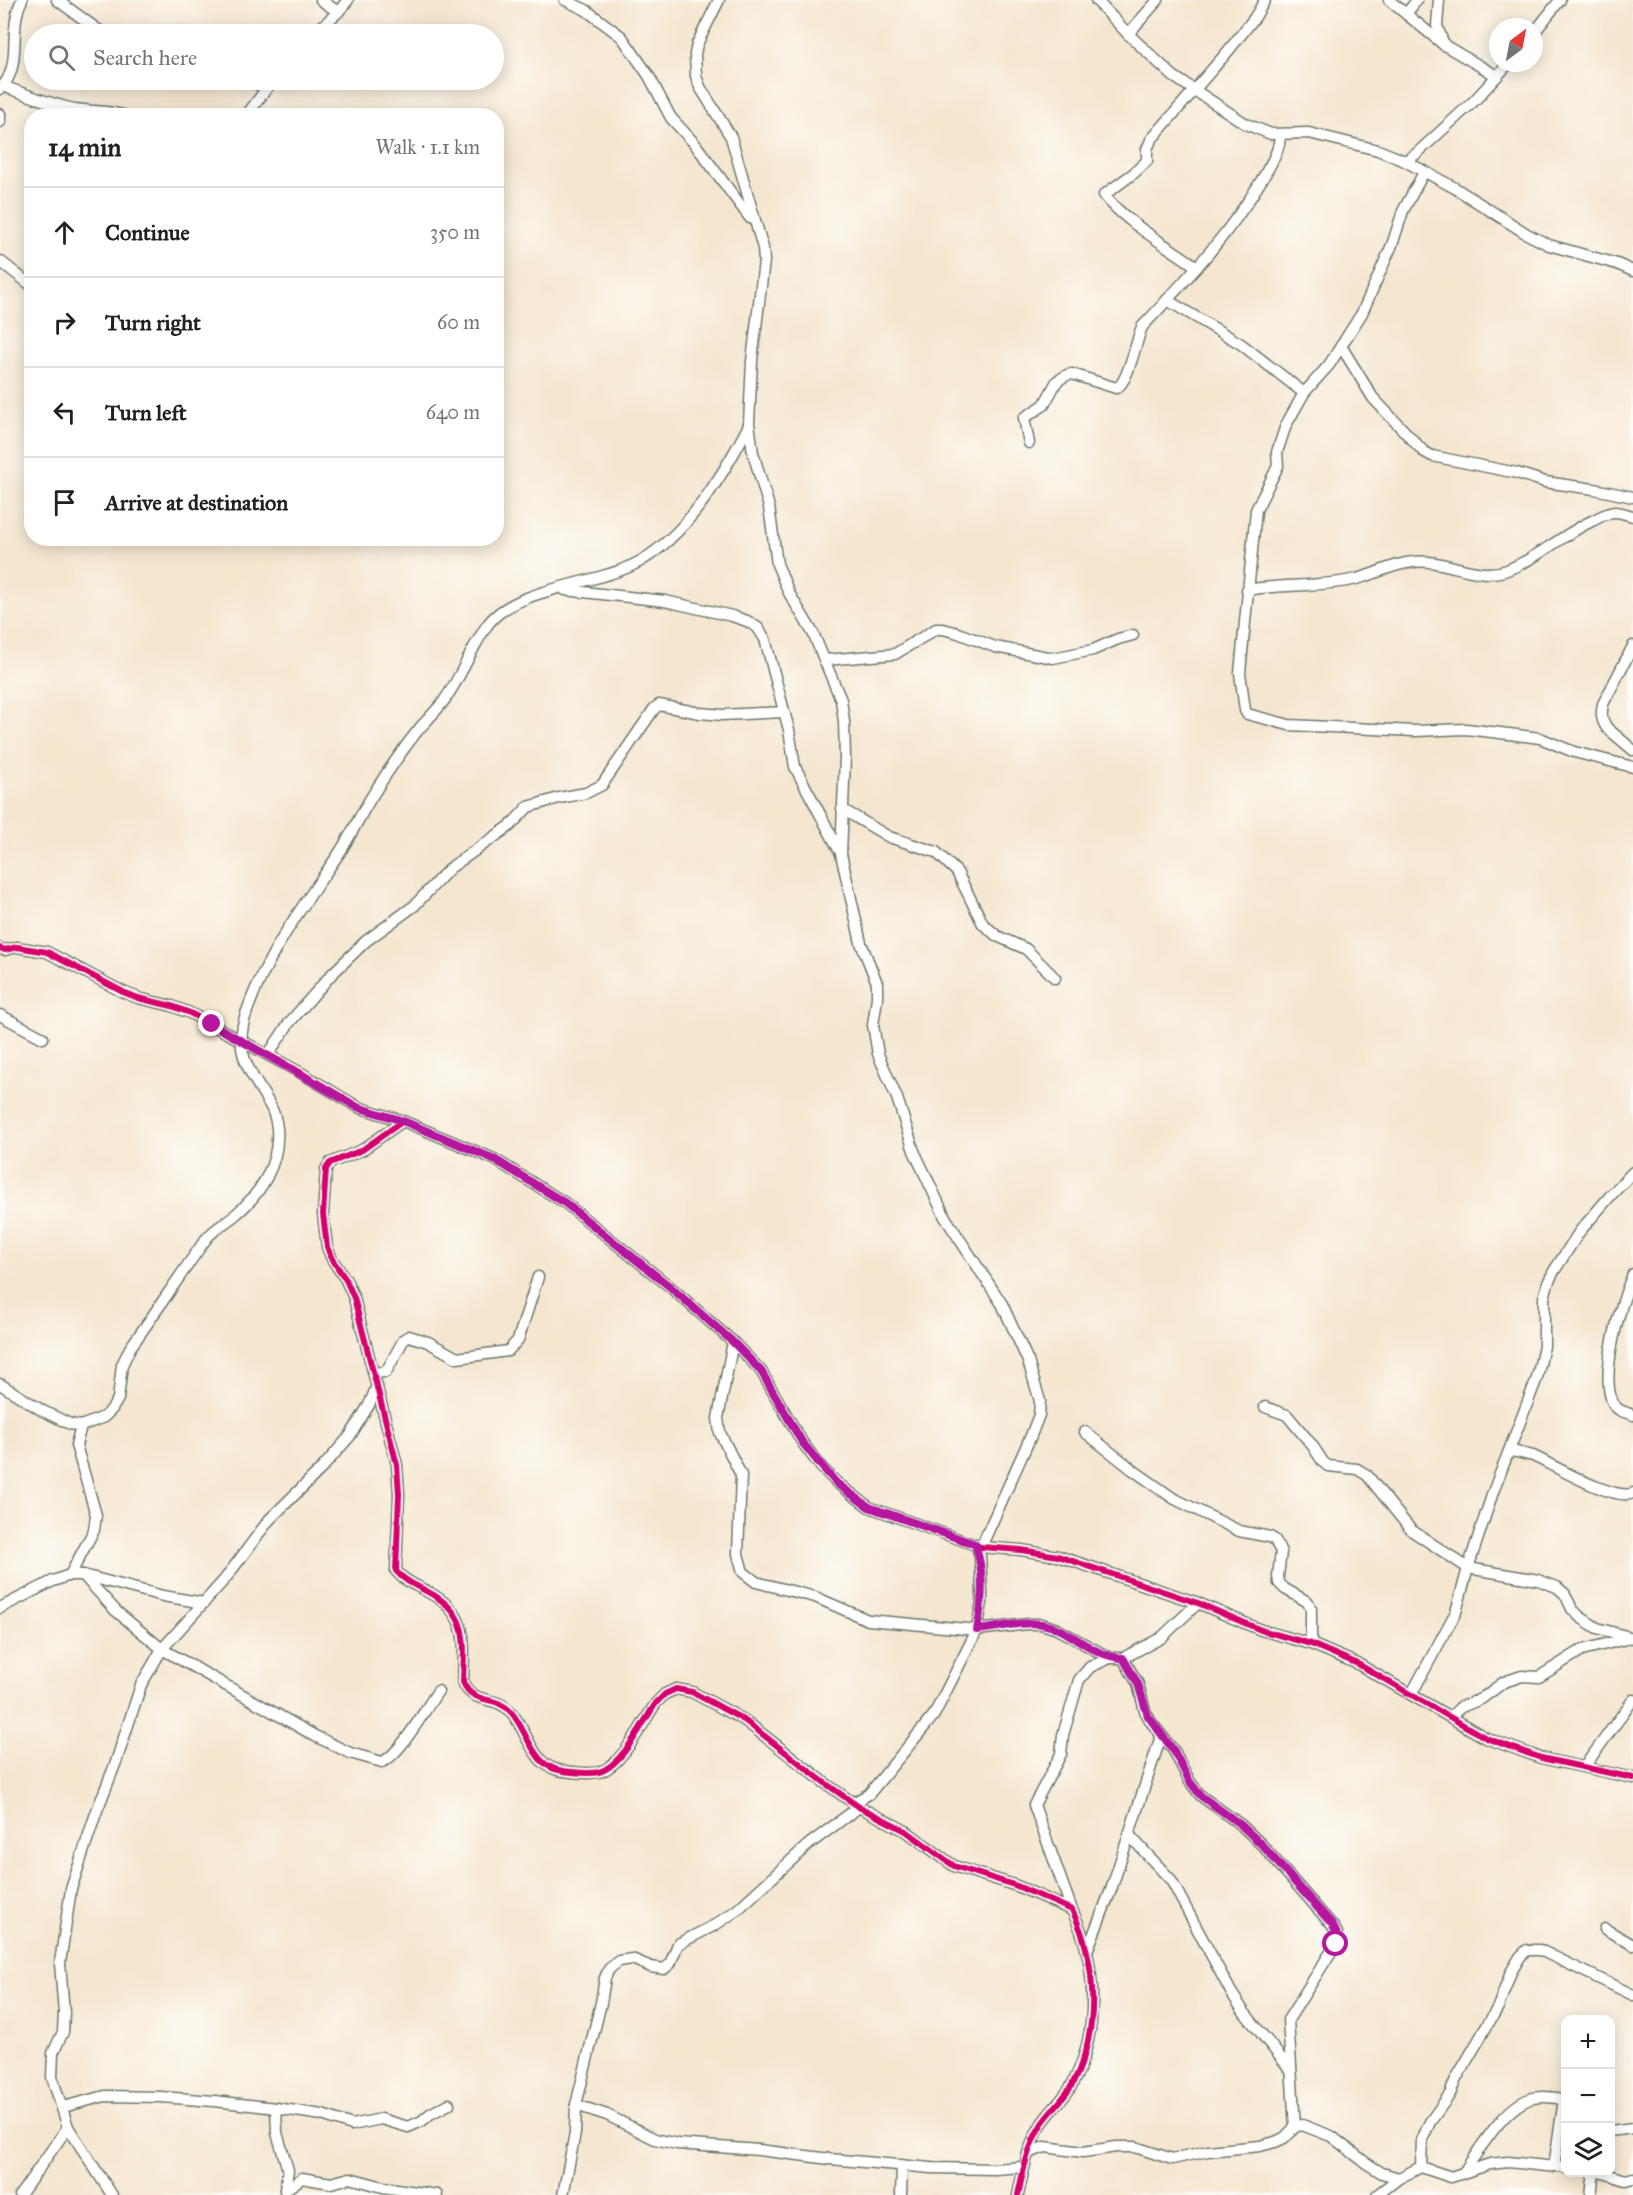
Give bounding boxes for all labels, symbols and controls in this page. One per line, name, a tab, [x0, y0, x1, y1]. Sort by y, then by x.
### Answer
north arrow	[1489, 18, 1543, 72]
search box	[24, 24, 504, 90]
icon: search	[45, 41, 78, 74]
text: Search here	[93, 44, 197, 71]
text: 14 min	[48, 131, 121, 163]
text: Walk · 1.1 km	[375, 135, 480, 159]
icon: ahead	[48, 216, 81, 249]
text: Continue	[105, 219, 190, 246]
text: 350 m	[430, 220, 480, 244]
icon: right	[48, 306, 81, 339]
text: Turn right	[105, 309, 201, 336]
text: 60 m	[437, 310, 480, 334]
icon: left	[48, 396, 81, 429]
text: Turn left	[105, 399, 187, 426]
text: 640 m	[426, 400, 480, 424]
icon: arrive	[48, 486, 81, 519]
text: Arrive at destination	[105, 489, 288, 516]
route end	[198, 1010, 224, 1036]
route start	[1322, 1930, 1348, 1956]
map controls	[1561, 2015, 1615, 2177]
button: +	[1561, 2015, 1615, 2069]
button: −	[1561, 2069, 1615, 2123]
button: layers	[1561, 2123, 1615, 2177]

